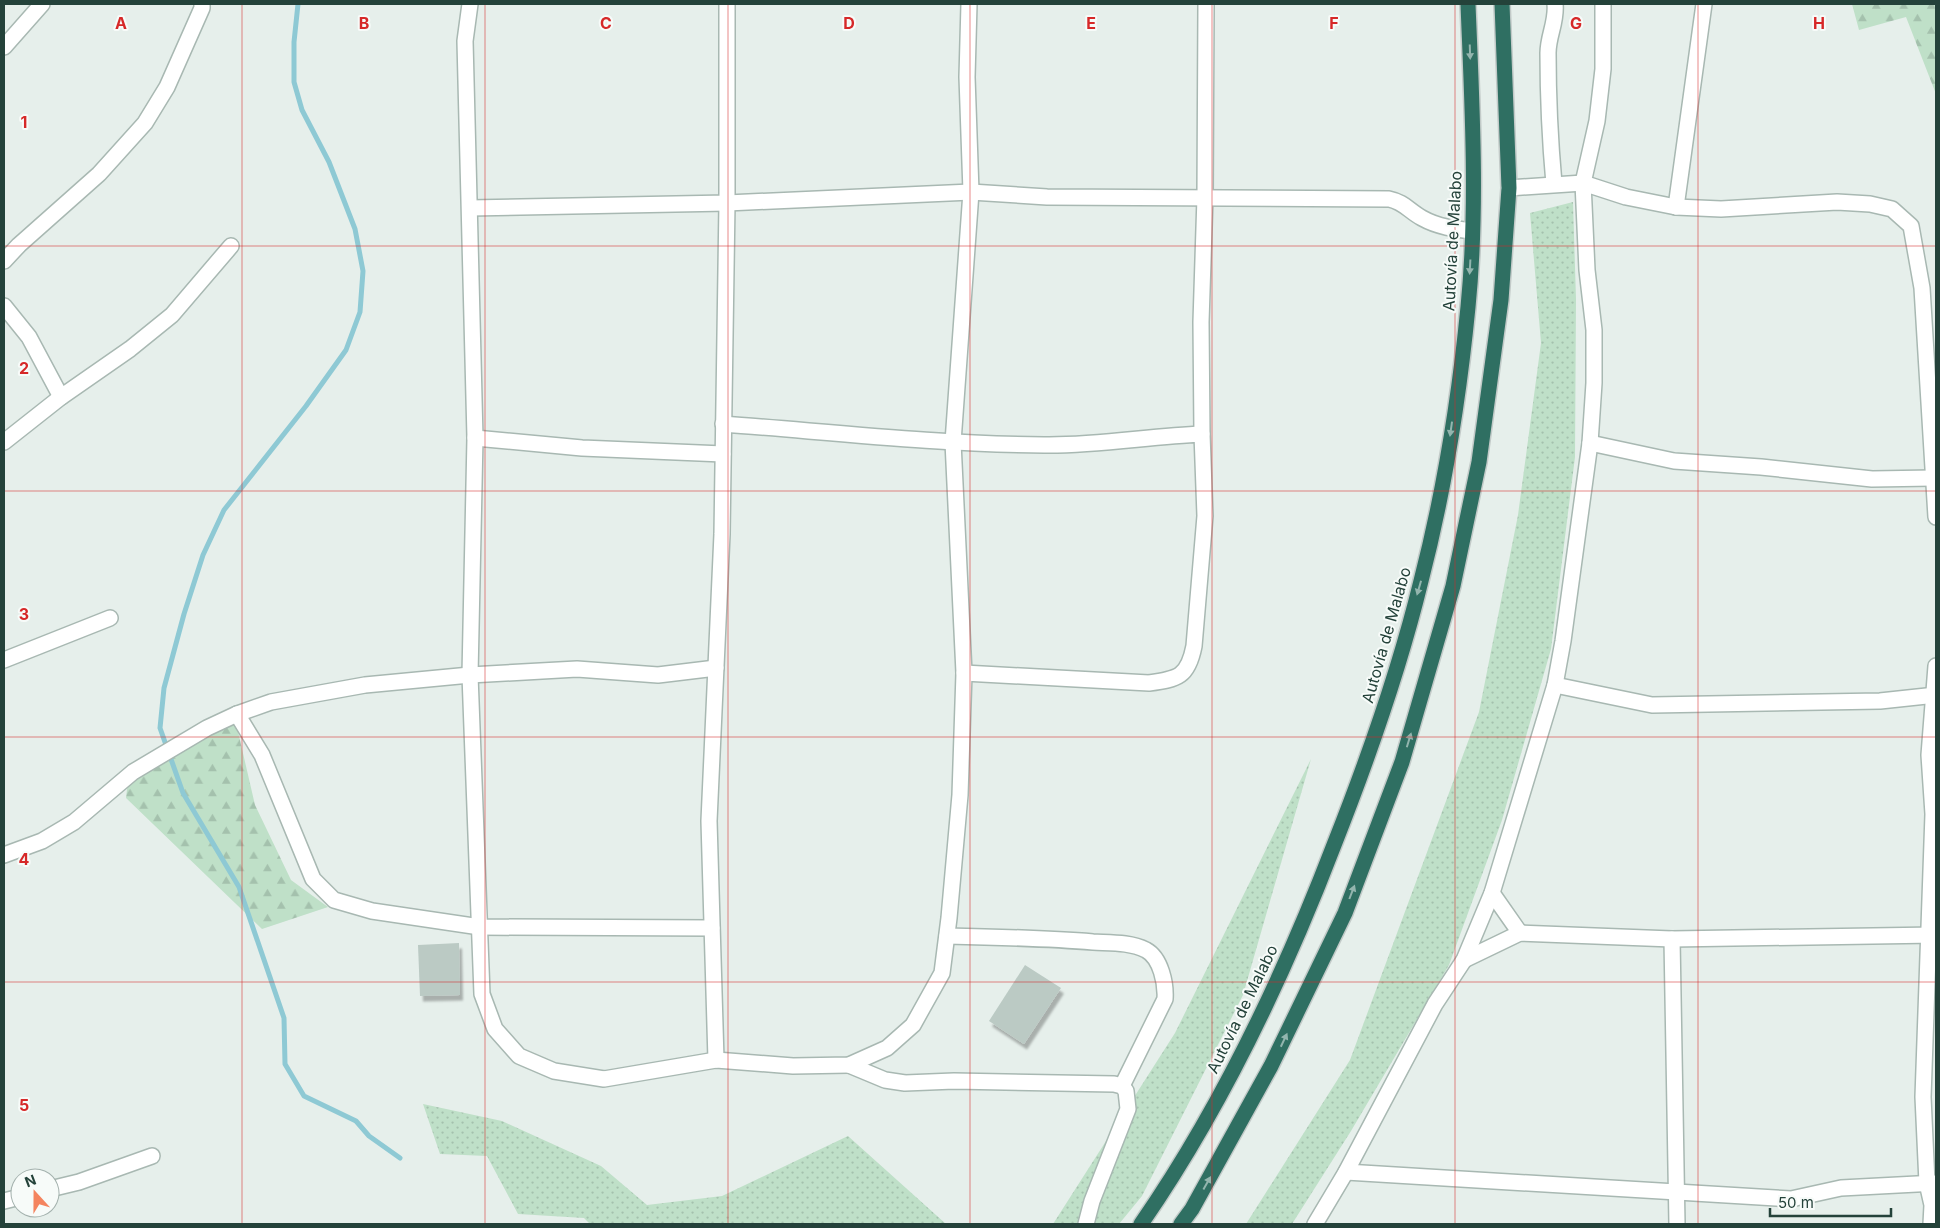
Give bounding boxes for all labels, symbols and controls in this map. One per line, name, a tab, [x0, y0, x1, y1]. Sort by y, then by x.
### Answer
text: A	[115, 13, 127, 33]
text: B	[359, 13, 369, 33]
text: C	[600, 13, 612, 33]
text: D	[843, 13, 855, 33]
text: E	[1086, 13, 1096, 33]
text: F	[1329, 13, 1339, 33]
text: G	[1570, 13, 1582, 33]
text: H	[1813, 13, 1825, 33]
one-way arrow	[1467, 45, 1475, 61]
text: 1	[21, 112, 27, 132]
street label: Autovía de Malabo	[1438, 170, 1466, 312]
one-way arrow	[1466, 260, 1474, 276]
text: 2	[19, 358, 29, 378]
one-way arrow	[1447, 421, 1455, 437]
street label: Autovía de Malabo	[1357, 565, 1415, 705]
one-way arrow	[1415, 580, 1423, 595]
text: 3	[19, 604, 29, 624]
one-way arrow	[1405, 733, 1413, 748]
text: 4	[19, 849, 30, 869]
one-way arrow	[1349, 885, 1356, 900]
street label: Autovía de Malabo	[1202, 941, 1282, 1077]
one-way arrow	[1280, 1033, 1288, 1047]
text: 5	[19, 1095, 29, 1115]
north arrow	[10, 1168, 60, 1218]
text: N	[22, 1171, 38, 1190]
one-way arrow	[1202, 1176, 1211, 1189]
scale bar	[1770, 1186, 1891, 1218]
text: 50 m	[1778, 1193, 1814, 1212]

